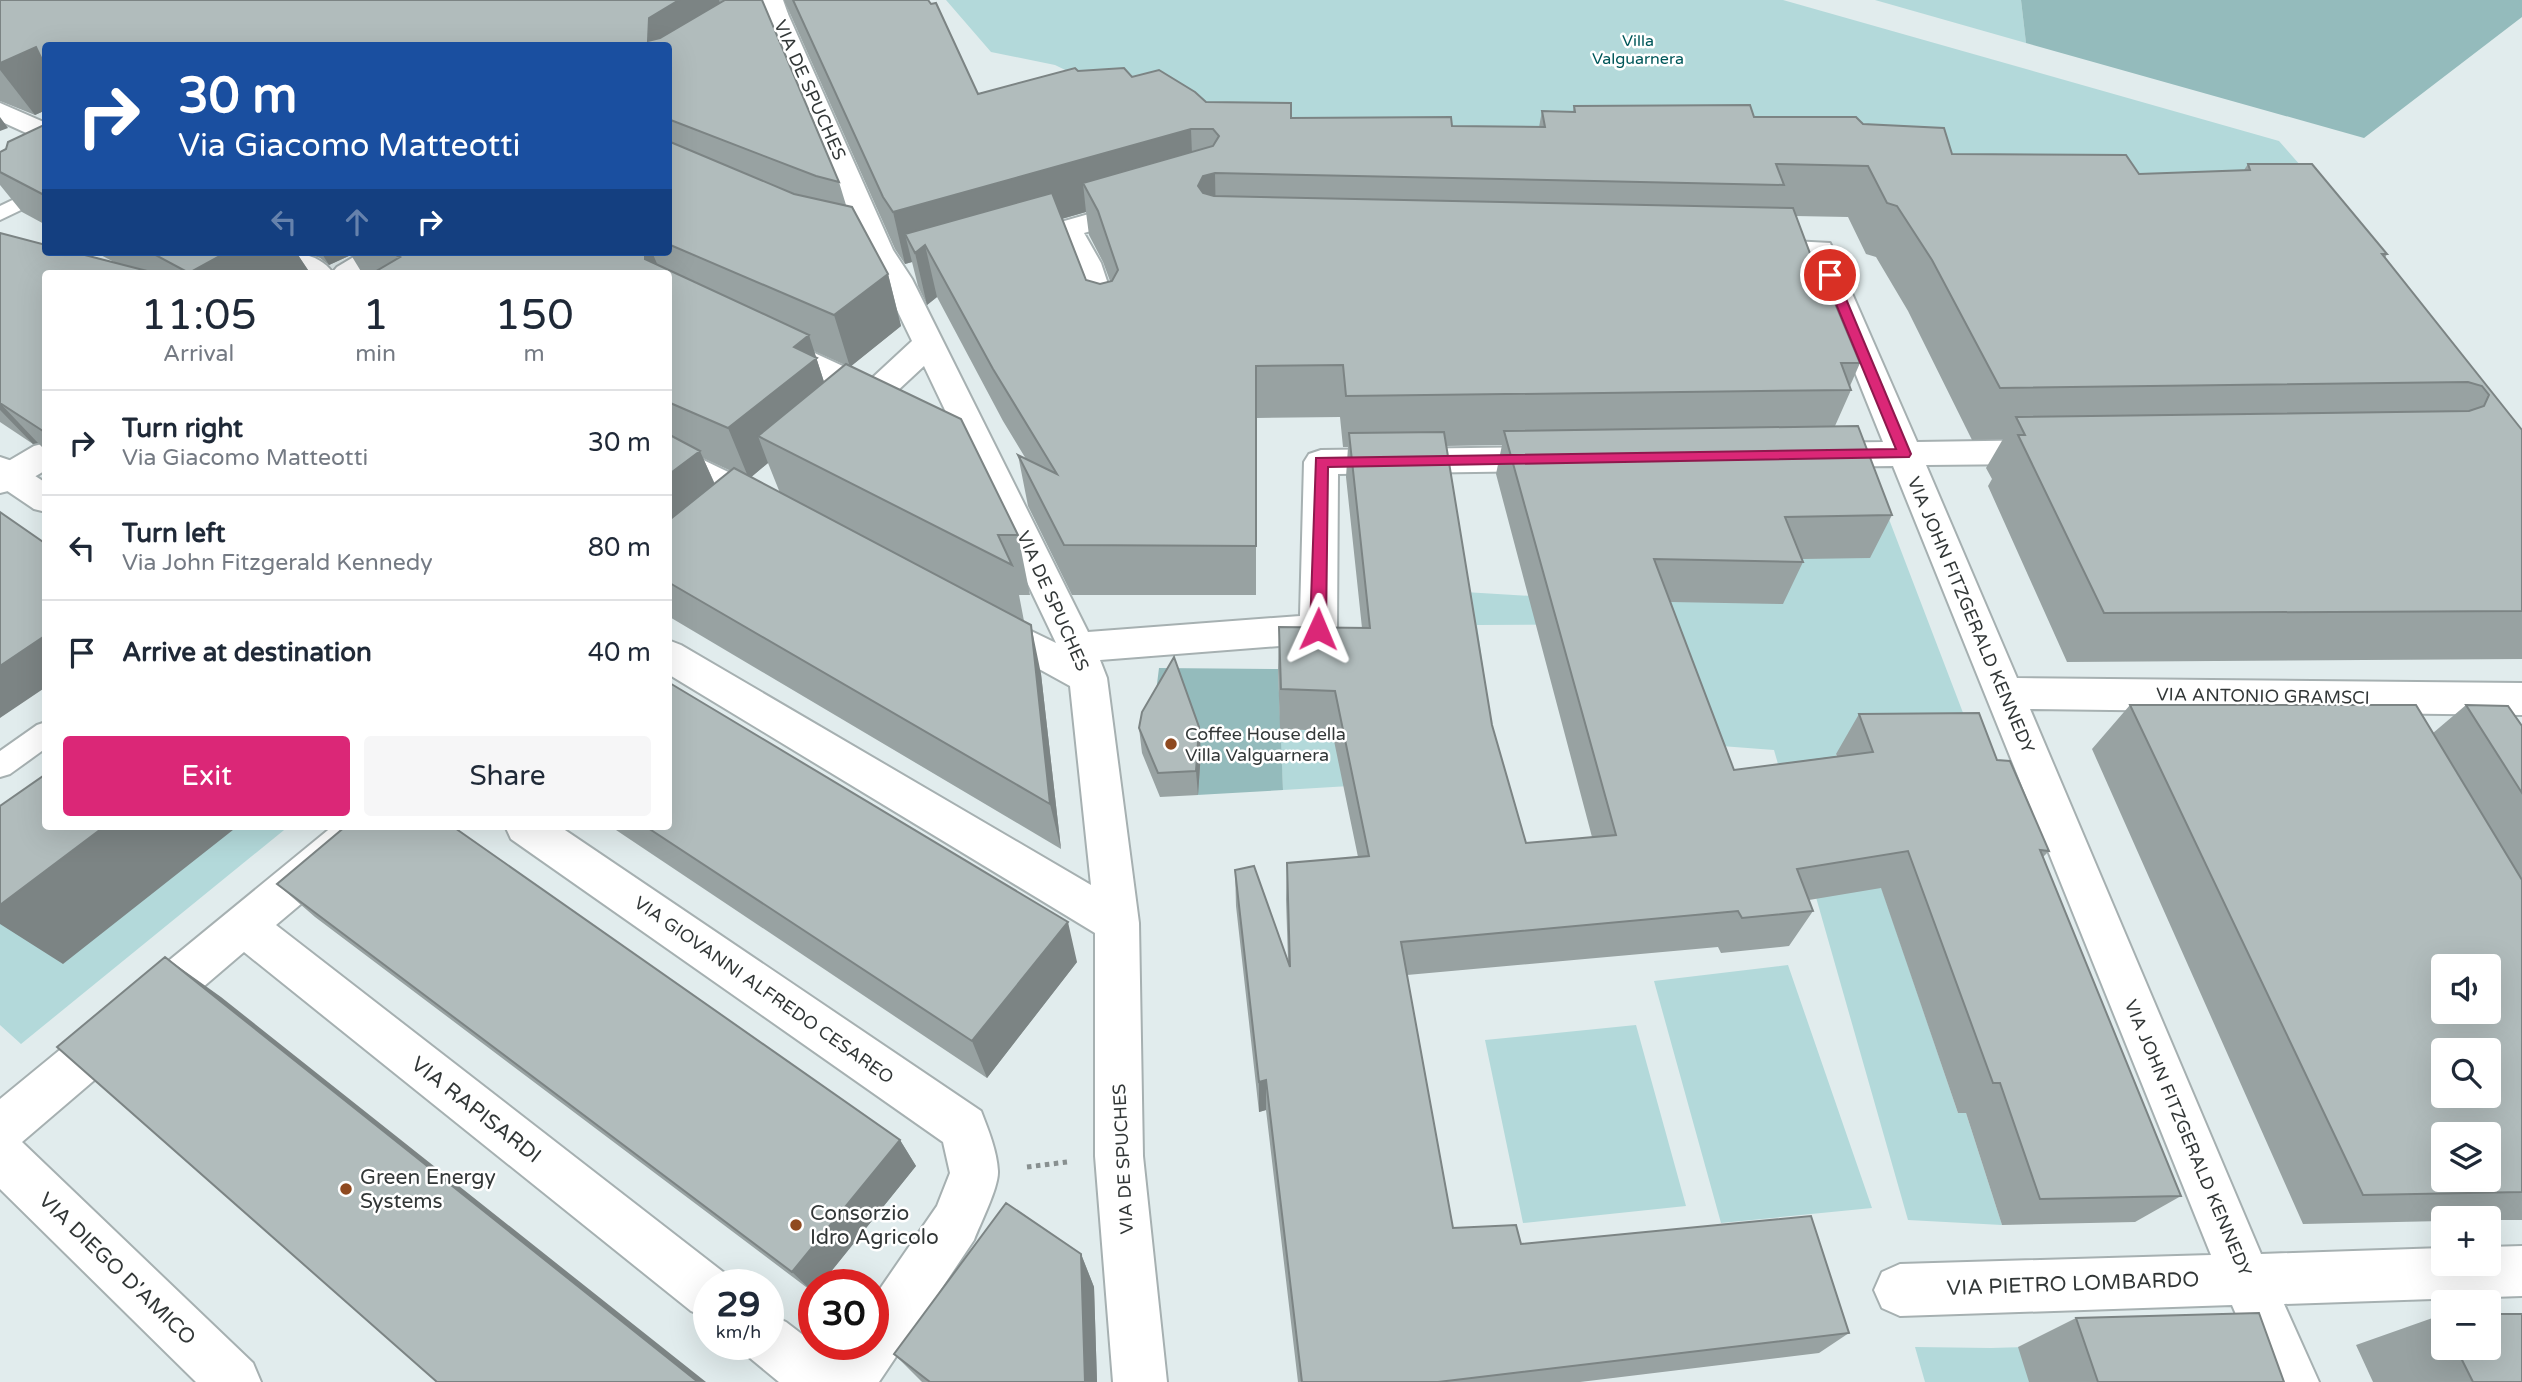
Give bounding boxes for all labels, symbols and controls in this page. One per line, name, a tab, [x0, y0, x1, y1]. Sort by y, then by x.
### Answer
street label: VIA DE SPUCHES	[769, 17, 851, 163]
park label: Villa Valguarnera	[1592, 31, 1684, 69]
text: 30 m	[178, 67, 297, 126]
icon: right	[63, 70, 154, 161]
text: Via Giacomo Matteotti	[178, 127, 520, 165]
icon: left	[265, 203, 303, 241]
icon: ahead	[338, 203, 376, 241]
icon: right	[411, 203, 449, 241]
pin	[1800, 245, 1860, 305]
icon: arrive	[1811, 256, 1849, 294]
text: 11:05	[140, 290, 257, 341]
text: 1	[362, 290, 389, 341]
text: 150	[494, 290, 574, 341]
text: Arrival	[163, 340, 234, 368]
text: min	[355, 340, 396, 368]
text: m	[523, 340, 545, 368]
text: Turn right	[122, 413, 243, 444]
icon: right	[63, 424, 101, 462]
text: 30 m	[588, 427, 651, 458]
text: Via Giacomo Matteotti	[122, 444, 368, 472]
street label: VIA JOHN FITZGERALD KENNEDY	[1903, 473, 2040, 757]
text: Turn left	[122, 518, 225, 549]
street label: VIA DE SPUCHES	[1012, 528, 1094, 674]
icon: left	[63, 529, 101, 567]
text: 80 m	[588, 532, 651, 563]
text: Via John Fitzgerald Kennedy	[122, 549, 433, 577]
position arrow	[1281, 592, 1355, 666]
icon: arrive	[63, 634, 101, 672]
text: Arrive at destination	[122, 637, 372, 668]
text: 40 m	[588, 637, 651, 668]
street label: VIA ANTONIO GRAMSCI	[2156, 683, 2370, 709]
place label: Coffee House della Villa Valguarnera	[1185, 723, 1346, 766]
button: Exit	[63, 736, 350, 816]
button: Share	[364, 736, 651, 816]
marker: Coffee House della Villa Valguarnera	[1163, 736, 1179, 752]
street label: VIA GIOVANNI ALFREDO CESAREO	[630, 892, 898, 1088]
map controls	[2431, 954, 2501, 1360]
button: sound	[2431, 954, 2501, 1024]
street label: VIA JOHN FITZGERALD KENNEDY	[2120, 996, 2257, 1280]
button: search	[2431, 1038, 2501, 1108]
street label: VIA RAPISARDI	[406, 1052, 546, 1168]
street label: VIA DE SPUCHES	[1108, 1083, 1138, 1235]
button: layers	[2431, 1122, 2501, 1192]
place label: Green Energy Systems	[360, 1165, 496, 1214]
marker: Green Energy Systems	[338, 1181, 354, 1197]
street label: VIA DIEGO D'AMICO	[33, 1188, 201, 1350]
place label: Consorzio Idro Agricolo	[810, 1201, 939, 1250]
button: +	[2431, 1206, 2501, 1276]
marker: Consorzio Idro Agricolo	[788, 1217, 804, 1233]
street label: VIA PIETRO LOMBARDO	[1946, 1267, 2200, 1301]
speed limit sign: 30	[798, 1269, 889, 1360]
text: 29	[717, 1284, 760, 1326]
button: −	[2431, 1290, 2501, 1360]
text: km/h	[716, 1321, 761, 1343]

